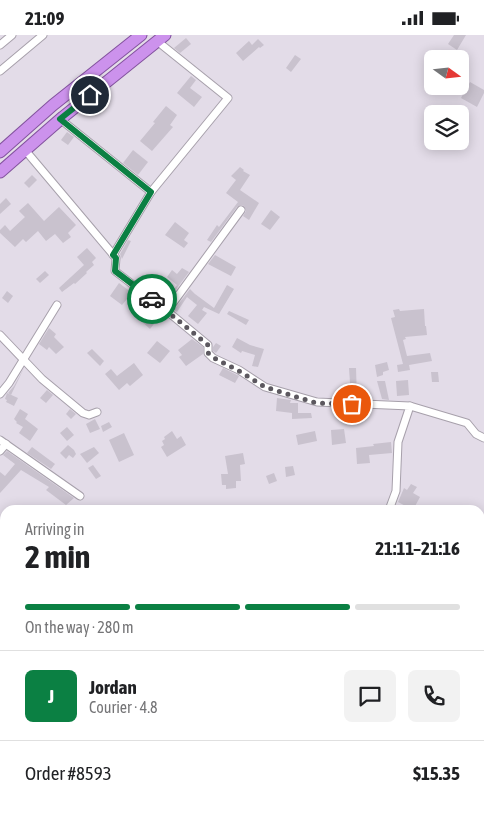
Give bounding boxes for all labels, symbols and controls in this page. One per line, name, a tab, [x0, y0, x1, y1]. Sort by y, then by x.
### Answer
text: 21:09	[25, 7, 64, 29]
north arrow	[424, 50, 469, 95]
map controls	[424, 50, 469, 150]
pin	[69, 74, 111, 116]
icon: home	[76, 81, 104, 109]
button: layers	[424, 105, 469, 150]
courier	[127, 274, 177, 324]
icon: car	[138, 285, 166, 313]
pin	[331, 383, 373, 425]
icon: bag	[338, 390, 366, 418]
text: Arriving in	[25, 520, 85, 538]
text: 21:11–21:16	[375, 537, 460, 559]
text: 2 min	[25, 538, 90, 575]
text: On the way · 280 m	[25, 618, 134, 636]
button: chat	[344, 670, 396, 722]
button: phone	[408, 670, 460, 722]
text: Jordan	[89, 676, 137, 698]
text: J	[48, 685, 54, 707]
text: Courier · 4.8	[89, 698, 158, 716]
text: Order #8593	[25, 762, 112, 784]
text: $15.35	[413, 762, 460, 784]

